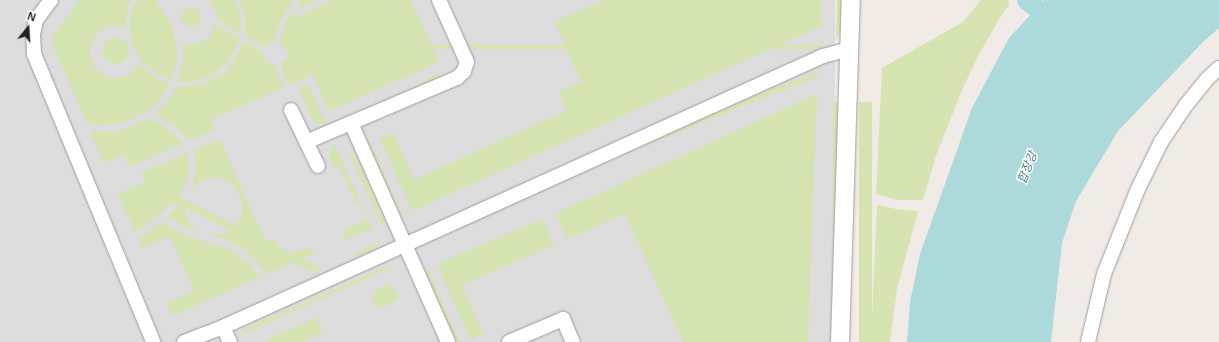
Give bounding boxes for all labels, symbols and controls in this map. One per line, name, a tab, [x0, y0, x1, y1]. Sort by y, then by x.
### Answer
north arrow	[8, 8, 48, 48]
text: N	[26, 10, 37, 24]
water label: 합장강	[1015, 150, 1041, 186]

